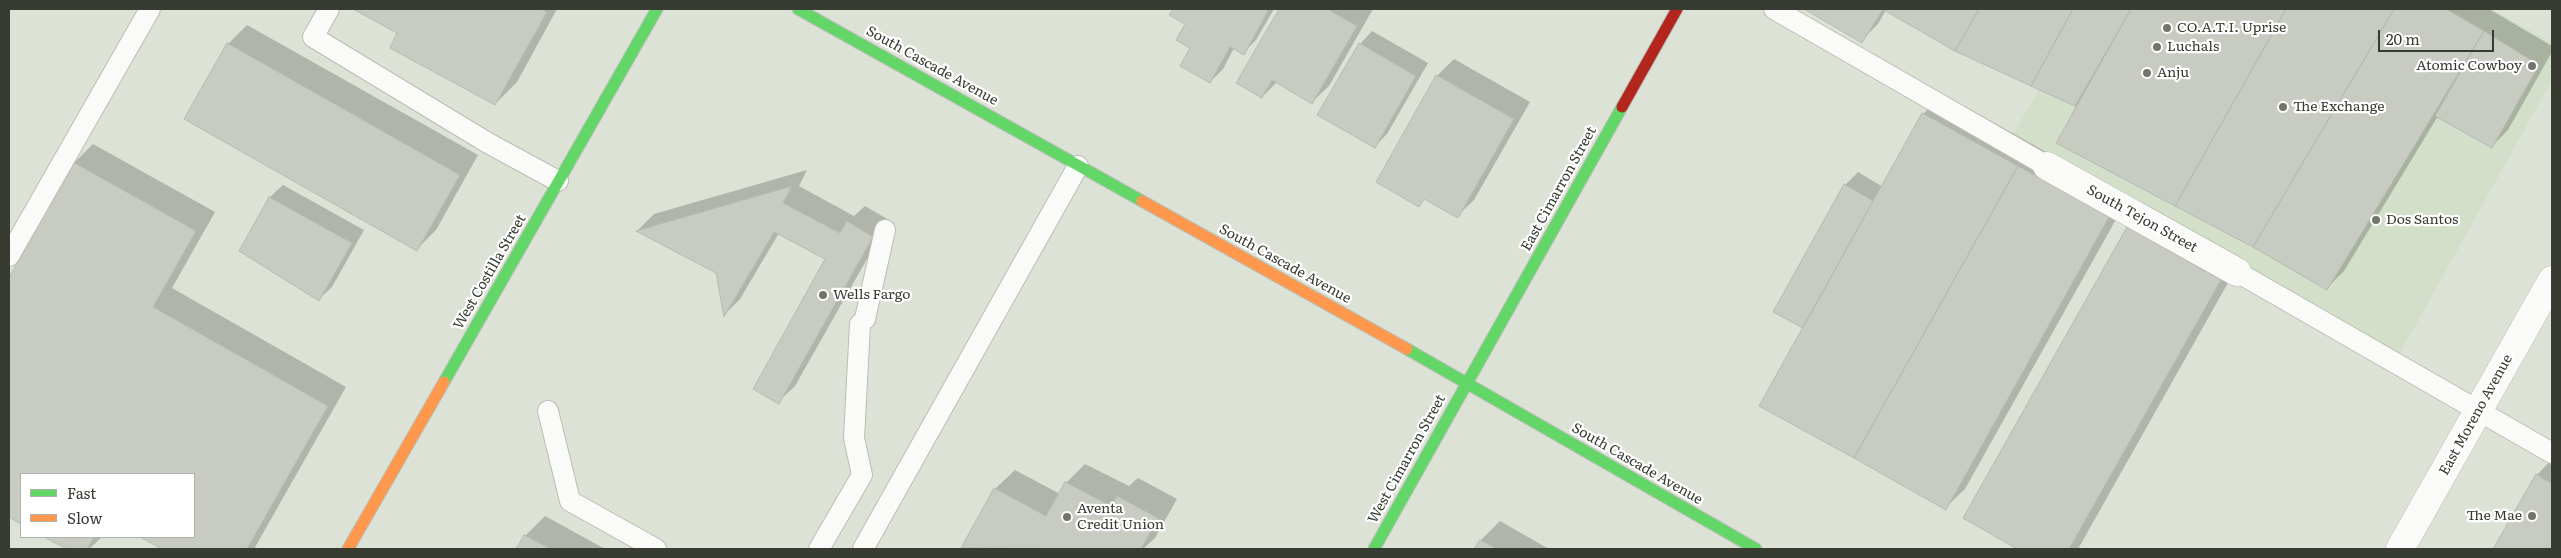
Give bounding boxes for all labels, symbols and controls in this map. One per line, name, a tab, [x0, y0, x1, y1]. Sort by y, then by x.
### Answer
place label: CO.A.T.I. Uprise	[2177, 20, 2286, 36]
scale bar	[2381, 20, 2497, 52]
marker: CO.A.T.I. Uprise	[2161, 22, 2173, 34]
street label: South Cascade Avenue	[863, 23, 1001, 109]
text: 20 m	[2386, 27, 2420, 50]
place label: Luchals	[2167, 39, 2219, 55]
marker: Luchals	[2151, 41, 2163, 53]
place label: Atomic Cowboy	[2416, 58, 2522, 74]
marker: Atomic Cowboy	[2526, 60, 2538, 72]
place label: Anju	[2157, 65, 2189, 81]
marker: Anju	[2141, 67, 2153, 79]
place label: The Exchange	[2293, 99, 2385, 115]
marker: The Exchange	[2277, 101, 2289, 113]
street label: East Cimarron Street	[1518, 124, 1600, 254]
street label: South Tejon Street	[2084, 182, 2200, 256]
street label: West Costilla Street	[450, 212, 530, 332]
place label: Dos Santos	[2386, 212, 2458, 228]
marker: Dos Santos	[2370, 214, 2382, 226]
street label: South Cascade Avenue	[1216, 221, 1354, 307]
place label: Wells Fargo	[833, 287, 910, 303]
marker: Wells Fargo	[817, 289, 829, 301]
street label: East Moreno Avenue	[2436, 352, 2516, 478]
street label: West Cimarron Street	[1365, 392, 1449, 526]
street label: South Cascade Avenue	[1569, 420, 1705, 508]
legend	[20, 473, 195, 538]
text: Fast	[67, 481, 96, 504]
place label: Aventa Credit Union	[1077, 501, 1164, 534]
text: Slow	[67, 506, 102, 529]
place label: The Mae	[2466, 508, 2522, 524]
marker: The Mae	[2526, 510, 2538, 522]
marker: Aventa Credit Union	[1061, 511, 1073, 523]

